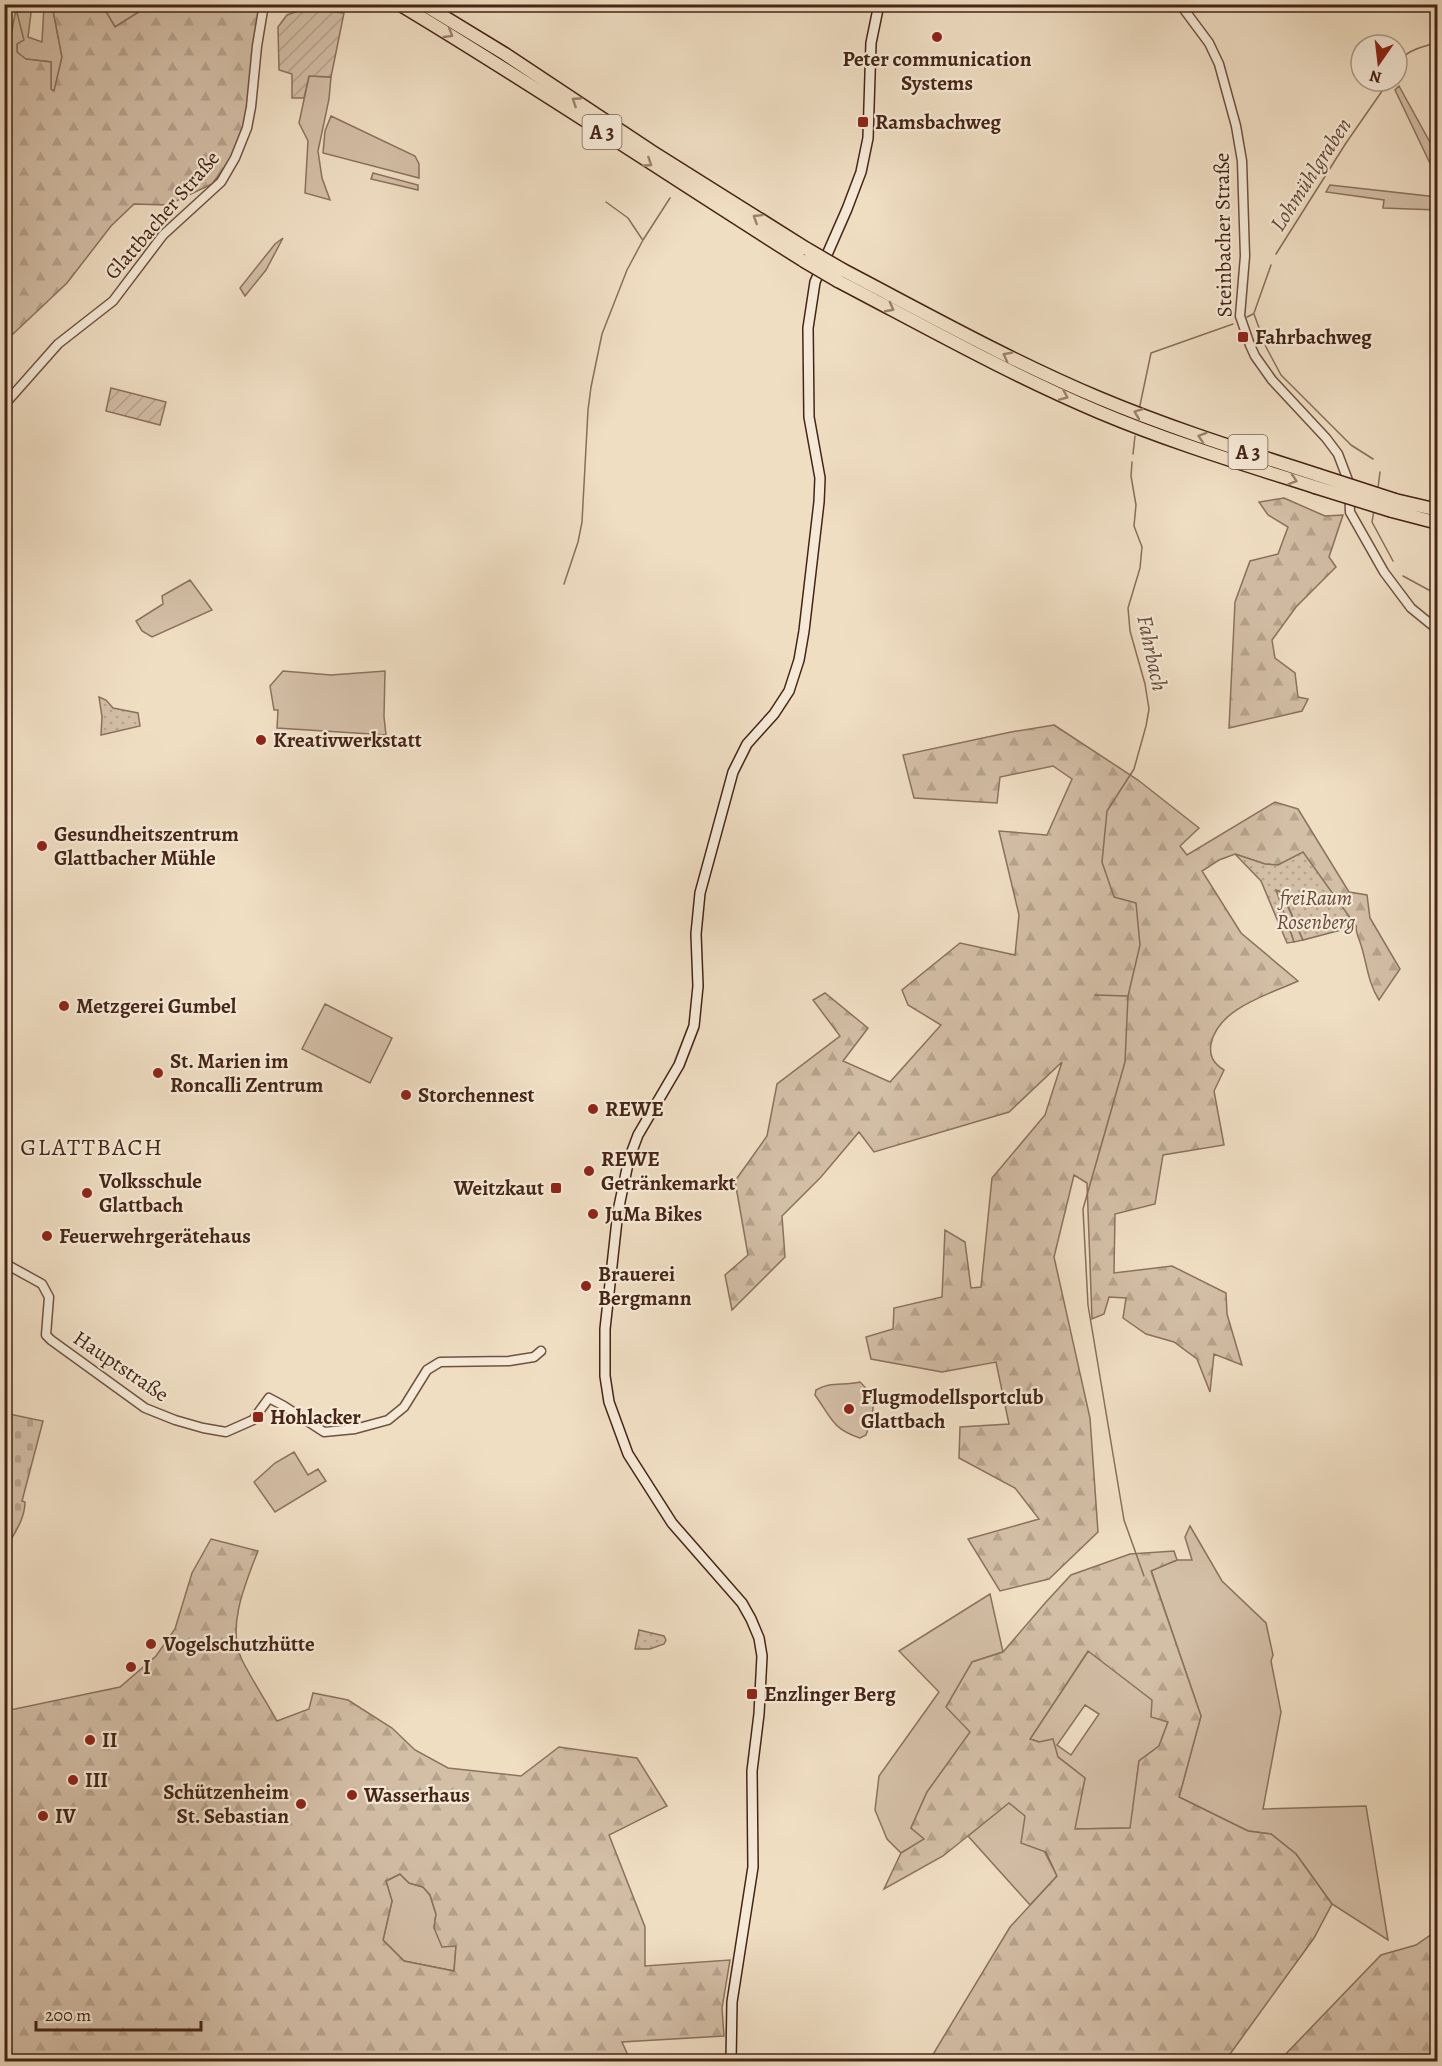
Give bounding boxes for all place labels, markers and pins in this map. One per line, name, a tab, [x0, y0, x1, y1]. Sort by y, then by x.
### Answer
marker: Peter communication Systems	[930, 30, 944, 44]
place label: Peter communication Systems	[843, 45, 1032, 97]
place label: Ramsbachweg	[875, 108, 1001, 136]
marker: Ramsbachweg	[856, 115, 870, 129]
place label: Fahrbachweg	[1255, 323, 1372, 351]
marker: Fahrbachweg	[1236, 330, 1250, 344]
place label: Kreativwerkstatt	[273, 726, 422, 754]
marker: Kreativwerkstatt	[254, 733, 268, 747]
place label: Gesundheitszentrum Glattbacher Mühle	[54, 820, 239, 872]
marker: Gesundheitszentrum Glattbacher Mühle	[35, 839, 49, 853]
place label: Metzgerei Gumbel	[76, 992, 237, 1020]
marker: Metzgerei Gumbel	[57, 999, 71, 1013]
place label: St. Marien im Roncalli Zentrum	[170, 1047, 324, 1099]
marker: St. Marien im Roncalli Zentrum	[151, 1066, 165, 1080]
place label: Storchennest	[418, 1081, 534, 1109]
marker: Storchennest	[399, 1088, 413, 1102]
place label: REWE	[605, 1095, 664, 1123]
marker: REWE	[586, 1102, 600, 1116]
place label: REWE Getränkemarkt	[601, 1145, 736, 1197]
marker: REWE Getränkemarkt	[582, 1164, 596, 1178]
place label: Volksschule Glattbach	[98, 1167, 202, 1219]
place label: Weitzkaut	[453, 1174, 544, 1202]
marker: Weitzkaut	[549, 1181, 563, 1195]
marker: Volksschule Glattbach	[80, 1186, 94, 1200]
place label: JuMa Bikes	[605, 1200, 702, 1228]
marker: JuMa Bikes	[586, 1207, 600, 1221]
place label: Feuerwehrgerätehaus	[59, 1222, 251, 1250]
marker: Feuerwehrgerätehaus	[40, 1229, 54, 1243]
place label: Brauerei Bergmann	[598, 1260, 692, 1312]
marker: Brauerei Bergmann	[579, 1279, 593, 1293]
place label: Flugmodellsportclub Glattbach	[861, 1383, 1044, 1435]
marker: Flugmodellsportclub Glattbach	[842, 1402, 856, 1416]
place label: Hohlacker	[270, 1403, 361, 1431]
marker: Hohlacker	[251, 1410, 265, 1424]
place label: Vogelschutzhütte	[162, 1630, 315, 1658]
marker: Vogelschutzhütte	[144, 1637, 158, 1651]
place label: I	[143, 1653, 151, 1681]
marker: I	[124, 1660, 138, 1674]
place label: Enzlinger Berg	[764, 1680, 896, 1708]
marker: Enzlinger Berg	[745, 1687, 759, 1701]
place label: II	[102, 1726, 117, 1754]
marker: II	[83, 1733, 97, 1747]
place label: III	[85, 1766, 108, 1794]
marker: III	[66, 1773, 80, 1787]
place label: Schützenheim St. Sebastian	[163, 1778, 289, 1830]
place label: Wasserhaus	[363, 1781, 470, 1809]
marker: Wasserhaus	[345, 1788, 359, 1802]
marker: Schützenheim St. Sebastian	[294, 1797, 308, 1811]
place label: IV	[55, 1802, 77, 1830]
marker: IV	[36, 1809, 50, 1823]

